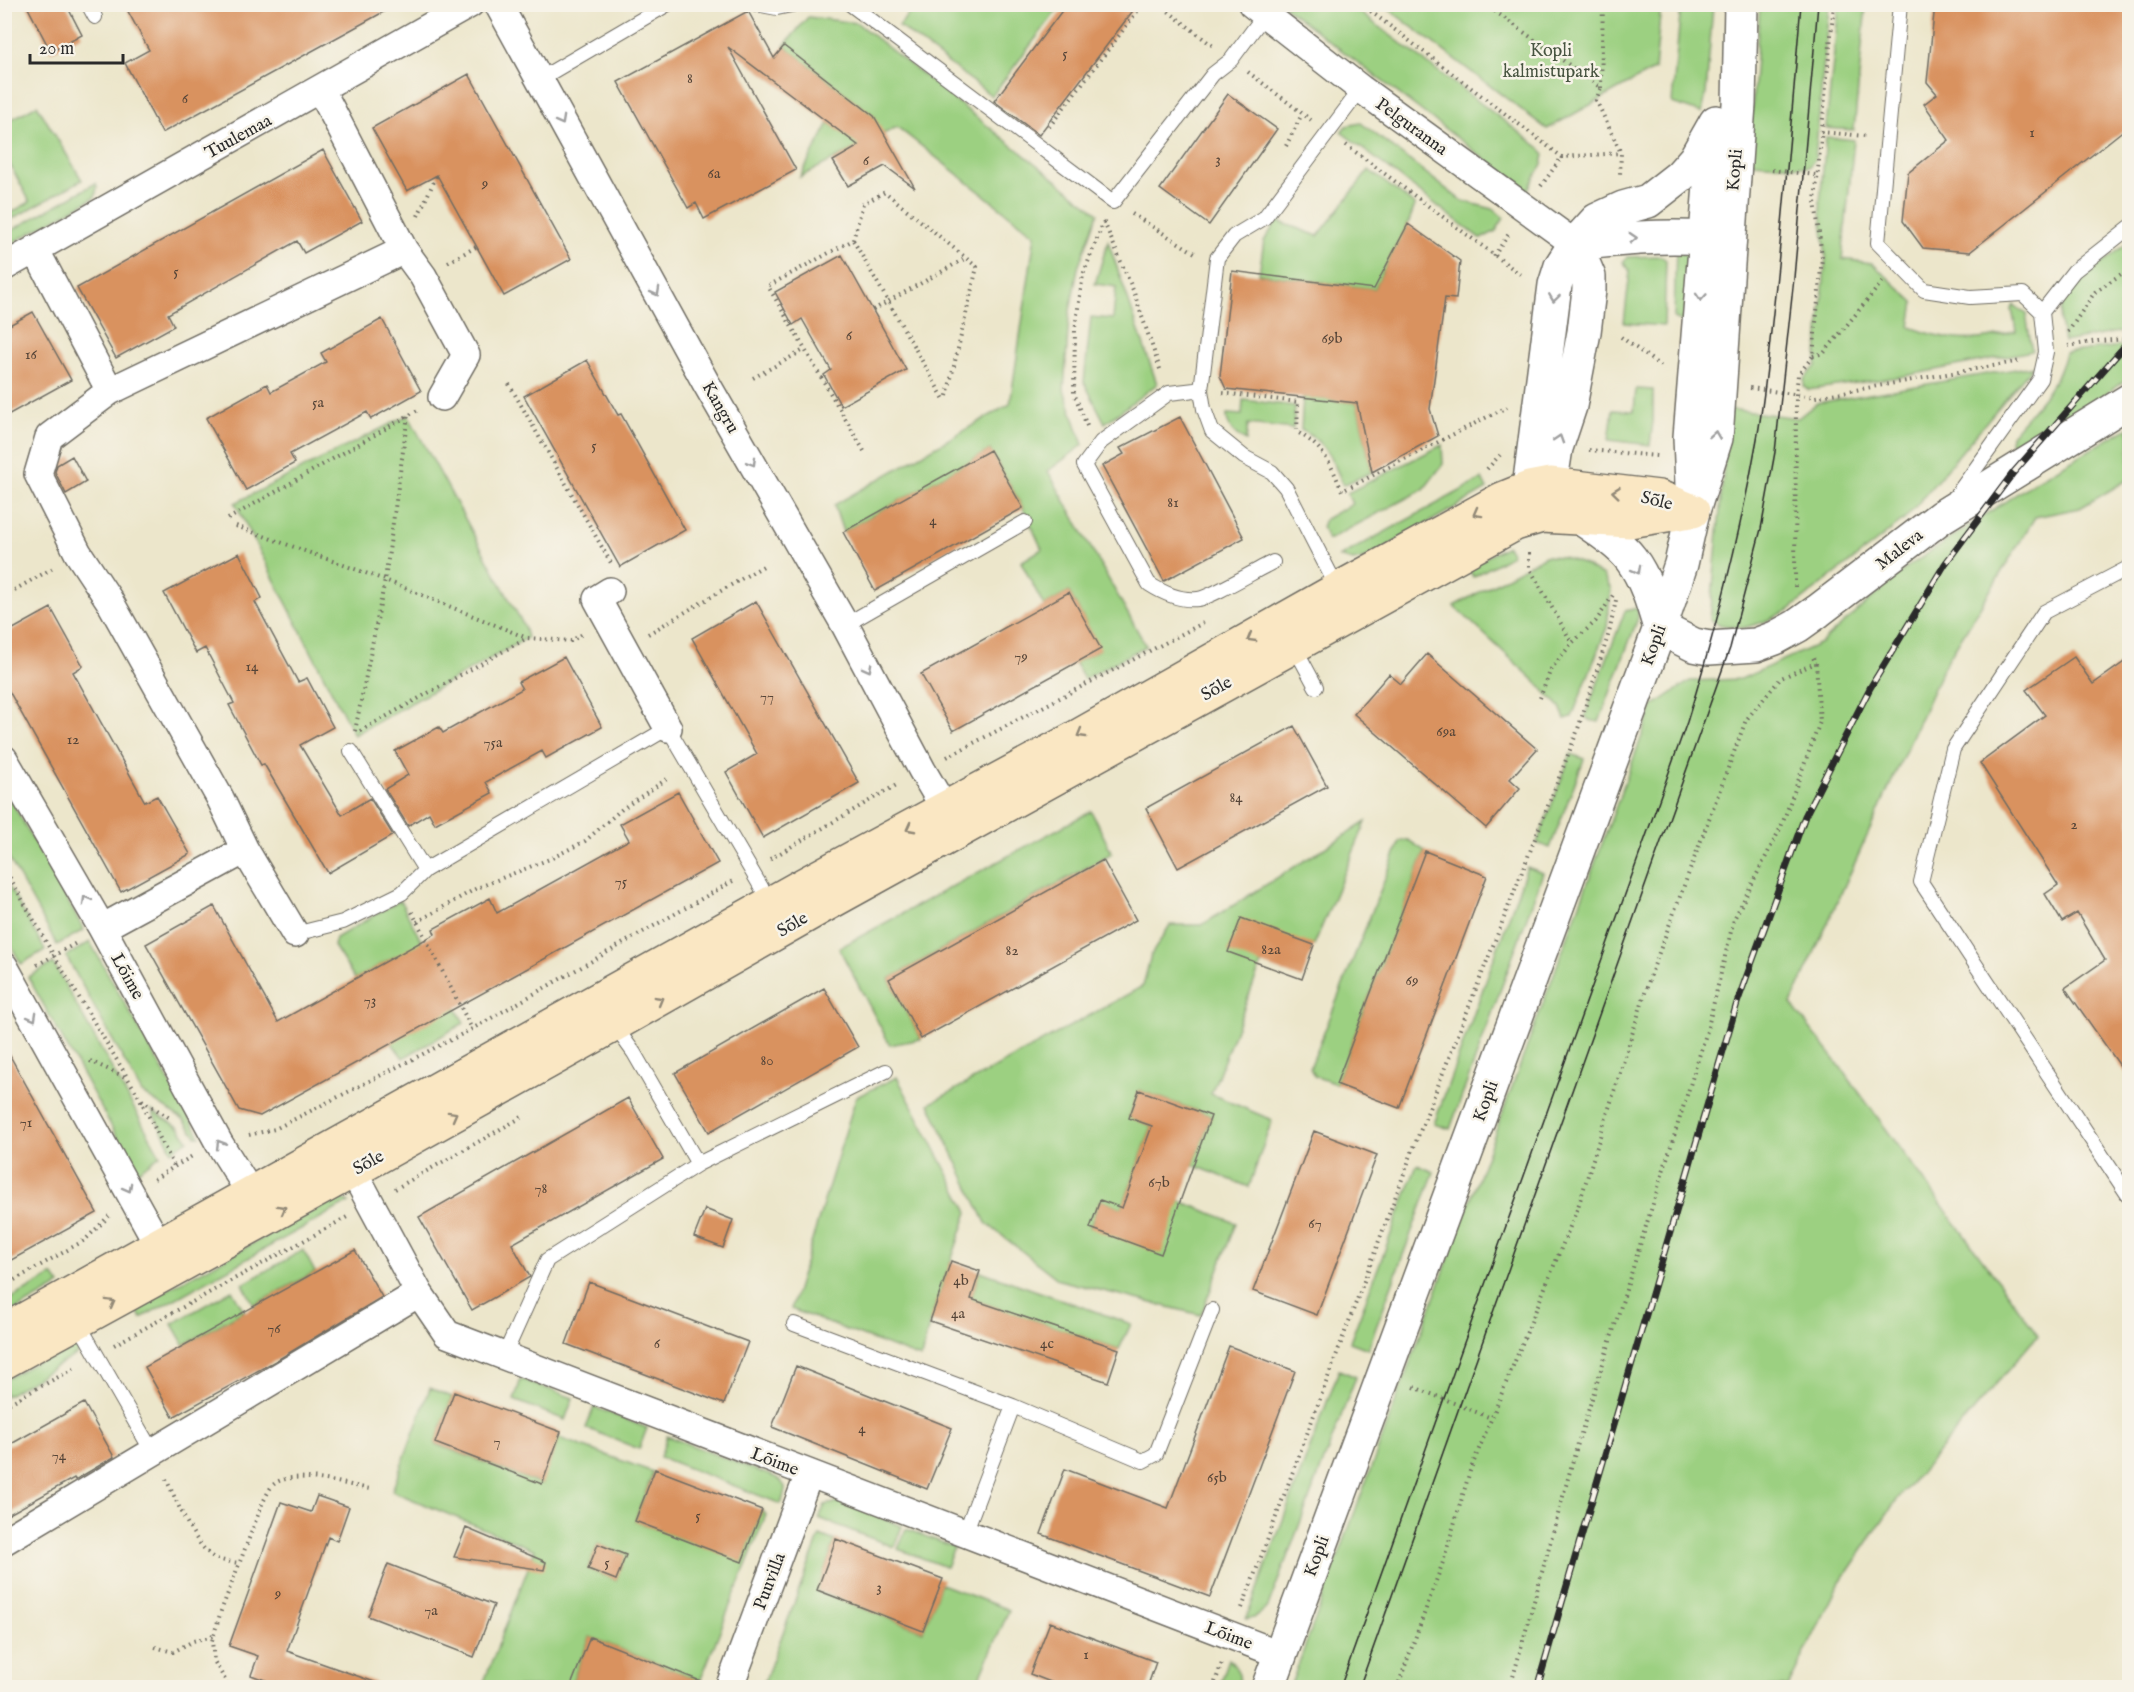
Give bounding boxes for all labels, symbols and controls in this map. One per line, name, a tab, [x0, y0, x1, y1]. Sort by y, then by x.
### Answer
scale bar	[30, 27, 123, 65]
text: 20 m	[39, 38, 74, 61]
park label: Kopli kalmistupark	[1503, 40, 1600, 84]
house number: 5	[1062, 44, 1068, 63]
house number: 8	[687, 69, 693, 88]
house number: 6	[182, 89, 189, 108]
street label: Pelguranna	[1370, 93, 1452, 161]
street label: Tuulemaa	[201, 110, 276, 165]
one-way arrow	[554, 115, 565, 126]
house number: 1	[2029, 123, 2035, 142]
street label: Kopli	[1722, 148, 1749, 192]
house number: 3	[1215, 150, 1221, 169]
house number: 6	[863, 151, 870, 170]
house number: 6a	[708, 164, 721, 183]
house number: 9	[481, 174, 488, 193]
one-way arrow	[1628, 231, 1637, 244]
house number: 5	[173, 262, 179, 281]
one-way arrow	[649, 286, 660, 296]
one-way arrow	[1695, 292, 1708, 301]
one-way arrow	[1548, 293, 1560, 302]
house number: 6	[846, 326, 853, 345]
house number: 69b	[1322, 329, 1342, 348]
house number: 16	[25, 345, 38, 364]
street label: Kangru	[696, 378, 744, 438]
house number: 5a	[312, 393, 324, 412]
one-way arrow	[1708, 430, 1721, 440]
one-way arrow	[1552, 434, 1564, 444]
house number: 5	[591, 436, 597, 455]
one-way arrow	[744, 456, 756, 466]
one-way arrow	[1612, 486, 1621, 499]
street label: Sõle	[1638, 486, 1675, 516]
house number: 81	[1167, 493, 1179, 512]
one-way arrow	[1472, 506, 1483, 517]
house number: 4	[929, 511, 937, 530]
street label: Maleva	[1872, 525, 1928, 576]
one-way arrow	[1630, 564, 1641, 574]
street label: Kopli	[1636, 622, 1672, 669]
one-way arrow	[1247, 631, 1257, 642]
house number: 79	[1014, 647, 1028, 666]
house number: 14	[246, 657, 259, 676]
one-way arrow	[861, 662, 872, 672]
street label: Sõle	[1197, 672, 1236, 707]
house number: 77	[760, 687, 774, 706]
house number: 69a	[1436, 722, 1456, 741]
one-way arrow	[1077, 727, 1088, 738]
house number: 12	[67, 730, 79, 749]
house number: 75a	[484, 733, 503, 752]
house number: 84	[1229, 788, 1243, 807]
house number: 2	[2070, 815, 2078, 834]
one-way arrow	[906, 821, 917, 832]
house number: 75	[615, 872, 628, 891]
one-way arrow	[81, 896, 93, 906]
street label: Sõle	[773, 907, 812, 943]
house number: 82a	[1261, 940, 1281, 959]
house number: 82	[1006, 941, 1018, 960]
street label: Lõime	[105, 949, 149, 1004]
house number: 69	[1406, 971, 1418, 990]
house number: 73	[364, 991, 376, 1010]
one-way arrow	[653, 995, 664, 1007]
one-way arrow	[26, 1011, 37, 1022]
house number: 80	[760, 1051, 774, 1070]
street label: Kopli	[1468, 1078, 1504, 1125]
one-way arrow	[446, 1111, 457, 1122]
house number: 71	[20, 1113, 32, 1132]
one-way arrow	[216, 1140, 227, 1150]
street label: Sõle	[349, 1146, 388, 1181]
house number: 67b	[1148, 1173, 1170, 1192]
house number: 78	[535, 1179, 548, 1198]
one-way arrow	[121, 1181, 132, 1192]
one-way arrow	[276, 1205, 286, 1216]
house number: 67	[1308, 1214, 1322, 1233]
house number: 4b	[953, 1271, 969, 1290]
one-way arrow	[104, 1299, 115, 1310]
house number: 4a	[951, 1304, 965, 1323]
house number: 76	[267, 1319, 281, 1338]
house number: 6	[654, 1334, 661, 1353]
house number: 4c	[1040, 1334, 1054, 1353]
house number: 4	[858, 1419, 866, 1438]
house number: 7	[493, 1432, 501, 1451]
street label: Lõime	[747, 1443, 802, 1482]
house number: 74	[52, 1446, 67, 1465]
house number: 65b	[1207, 1468, 1227, 1487]
house number: 5	[695, 1506, 701, 1525]
street label: Kopli	[1299, 1533, 1335, 1580]
street label: Puuvilla	[749, 1549, 792, 1613]
house number: 5	[604, 1553, 610, 1572]
house number: 3	[876, 1578, 882, 1597]
house number: 9	[274, 1584, 281, 1603]
house number: 7a	[424, 1601, 438, 1620]
street label: Lõime	[1201, 1617, 1256, 1656]
house number: 1	[1083, 1645, 1089, 1664]

